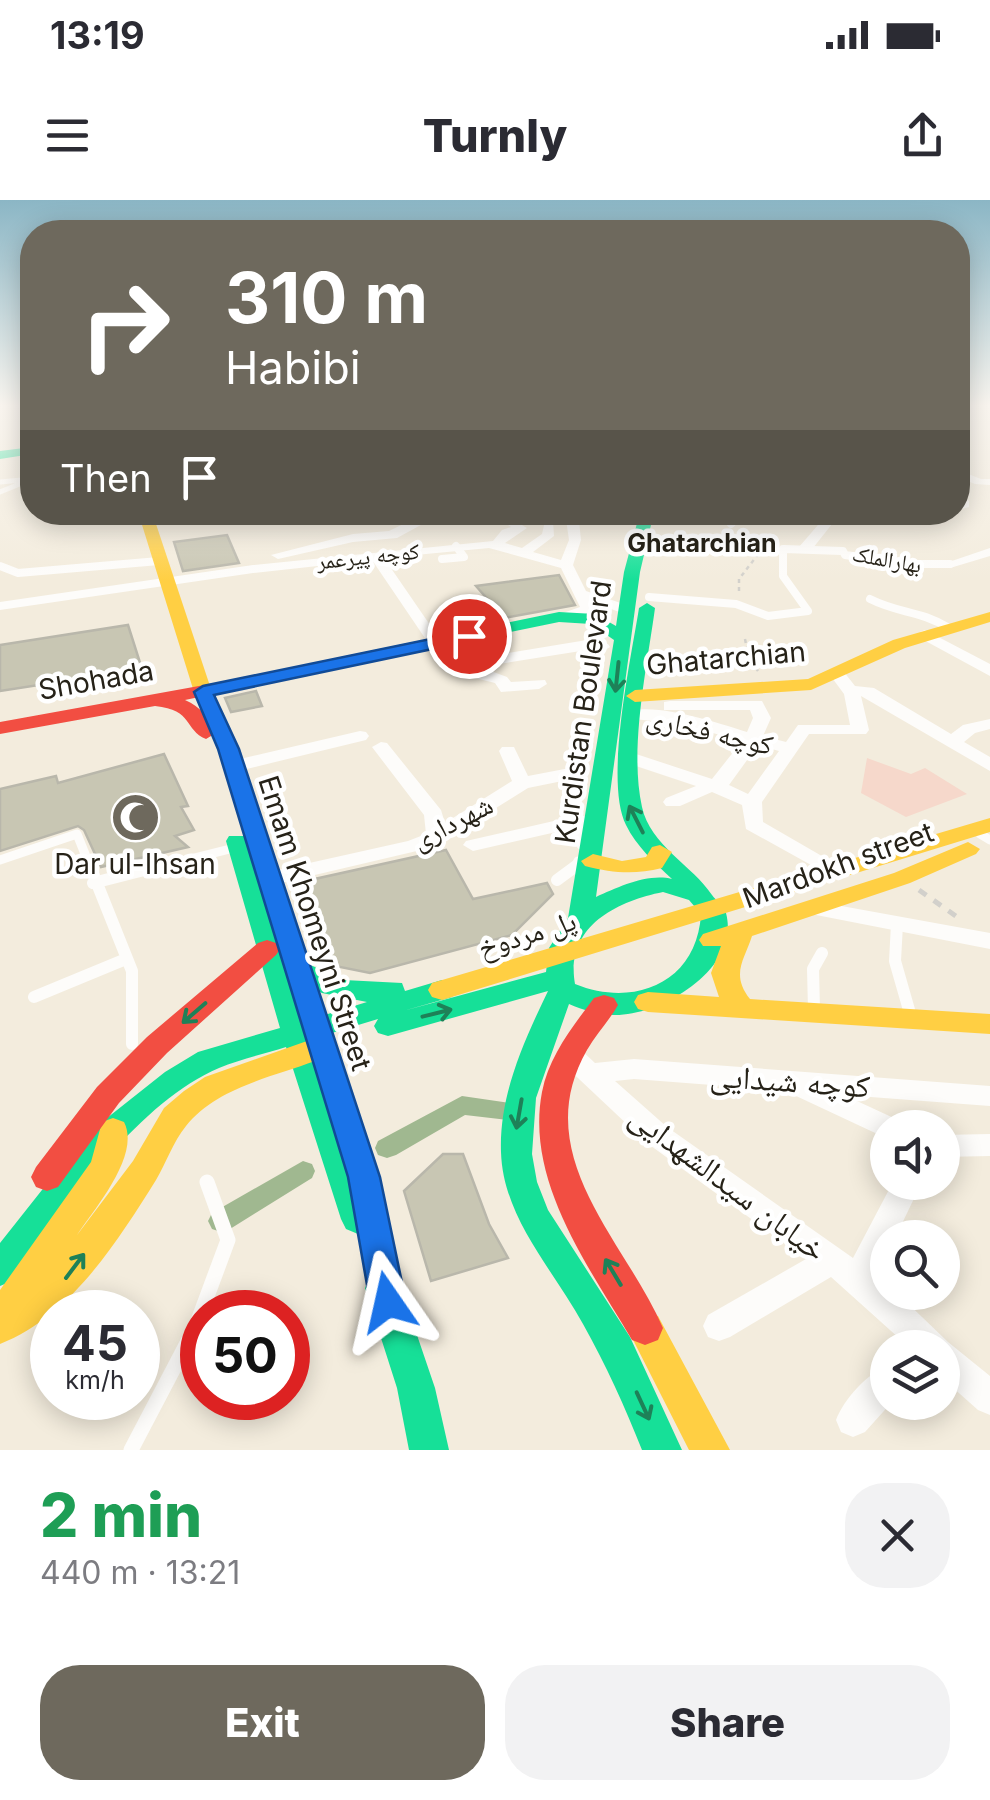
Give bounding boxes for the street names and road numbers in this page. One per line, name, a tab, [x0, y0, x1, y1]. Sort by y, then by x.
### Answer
street label: کوچه پیرعمر	[314, 538, 421, 576]
street label: بهارالملک	[850, 540, 924, 578]
street label: Kurdistan Boulevard	[548, 578, 618, 846]
street label: Ghatarchian	[645, 634, 807, 682]
street label: Shohada	[36, 653, 156, 707]
street label: کوچه فخاری	[643, 700, 777, 762]
street label: Emam Khomeyni Street	[251, 771, 379, 1075]
street label: شهرداری	[406, 787, 498, 857]
street label: Mardokh street	[738, 815, 938, 915]
street label: پل مردوخ	[474, 903, 580, 966]
street label: کوچه شیدایی	[709, 1055, 871, 1107]
street label: خیابان سیدالشهدایی	[622, 1096, 834, 1270]

